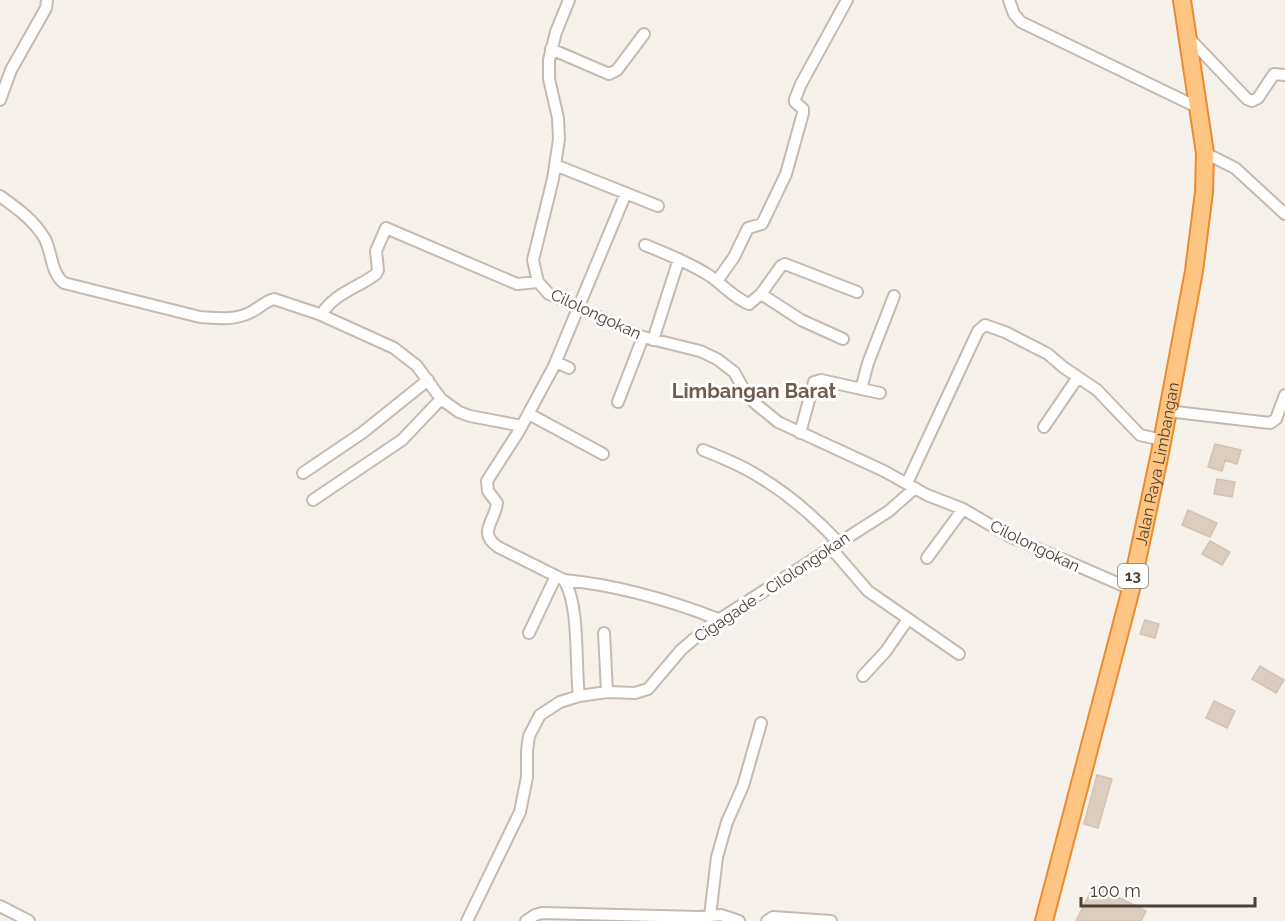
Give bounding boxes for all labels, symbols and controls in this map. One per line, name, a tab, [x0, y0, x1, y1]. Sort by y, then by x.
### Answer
street label: Cilolongokan	[548, 285, 644, 343]
district label: Limbangan Barat	[672, 379, 837, 403]
street label: Jalan Raya Limbangan	[1131, 381, 1183, 547]
street label: Cilolongokan	[987, 516, 1083, 576]
street label: Cigagade - Cilolongokan	[691, 528, 853, 646]
road number: 13	[1118, 564, 1148, 588]
scale bar	[1081, 870, 1255, 908]
text: 100 m	[1090, 880, 1141, 901]

